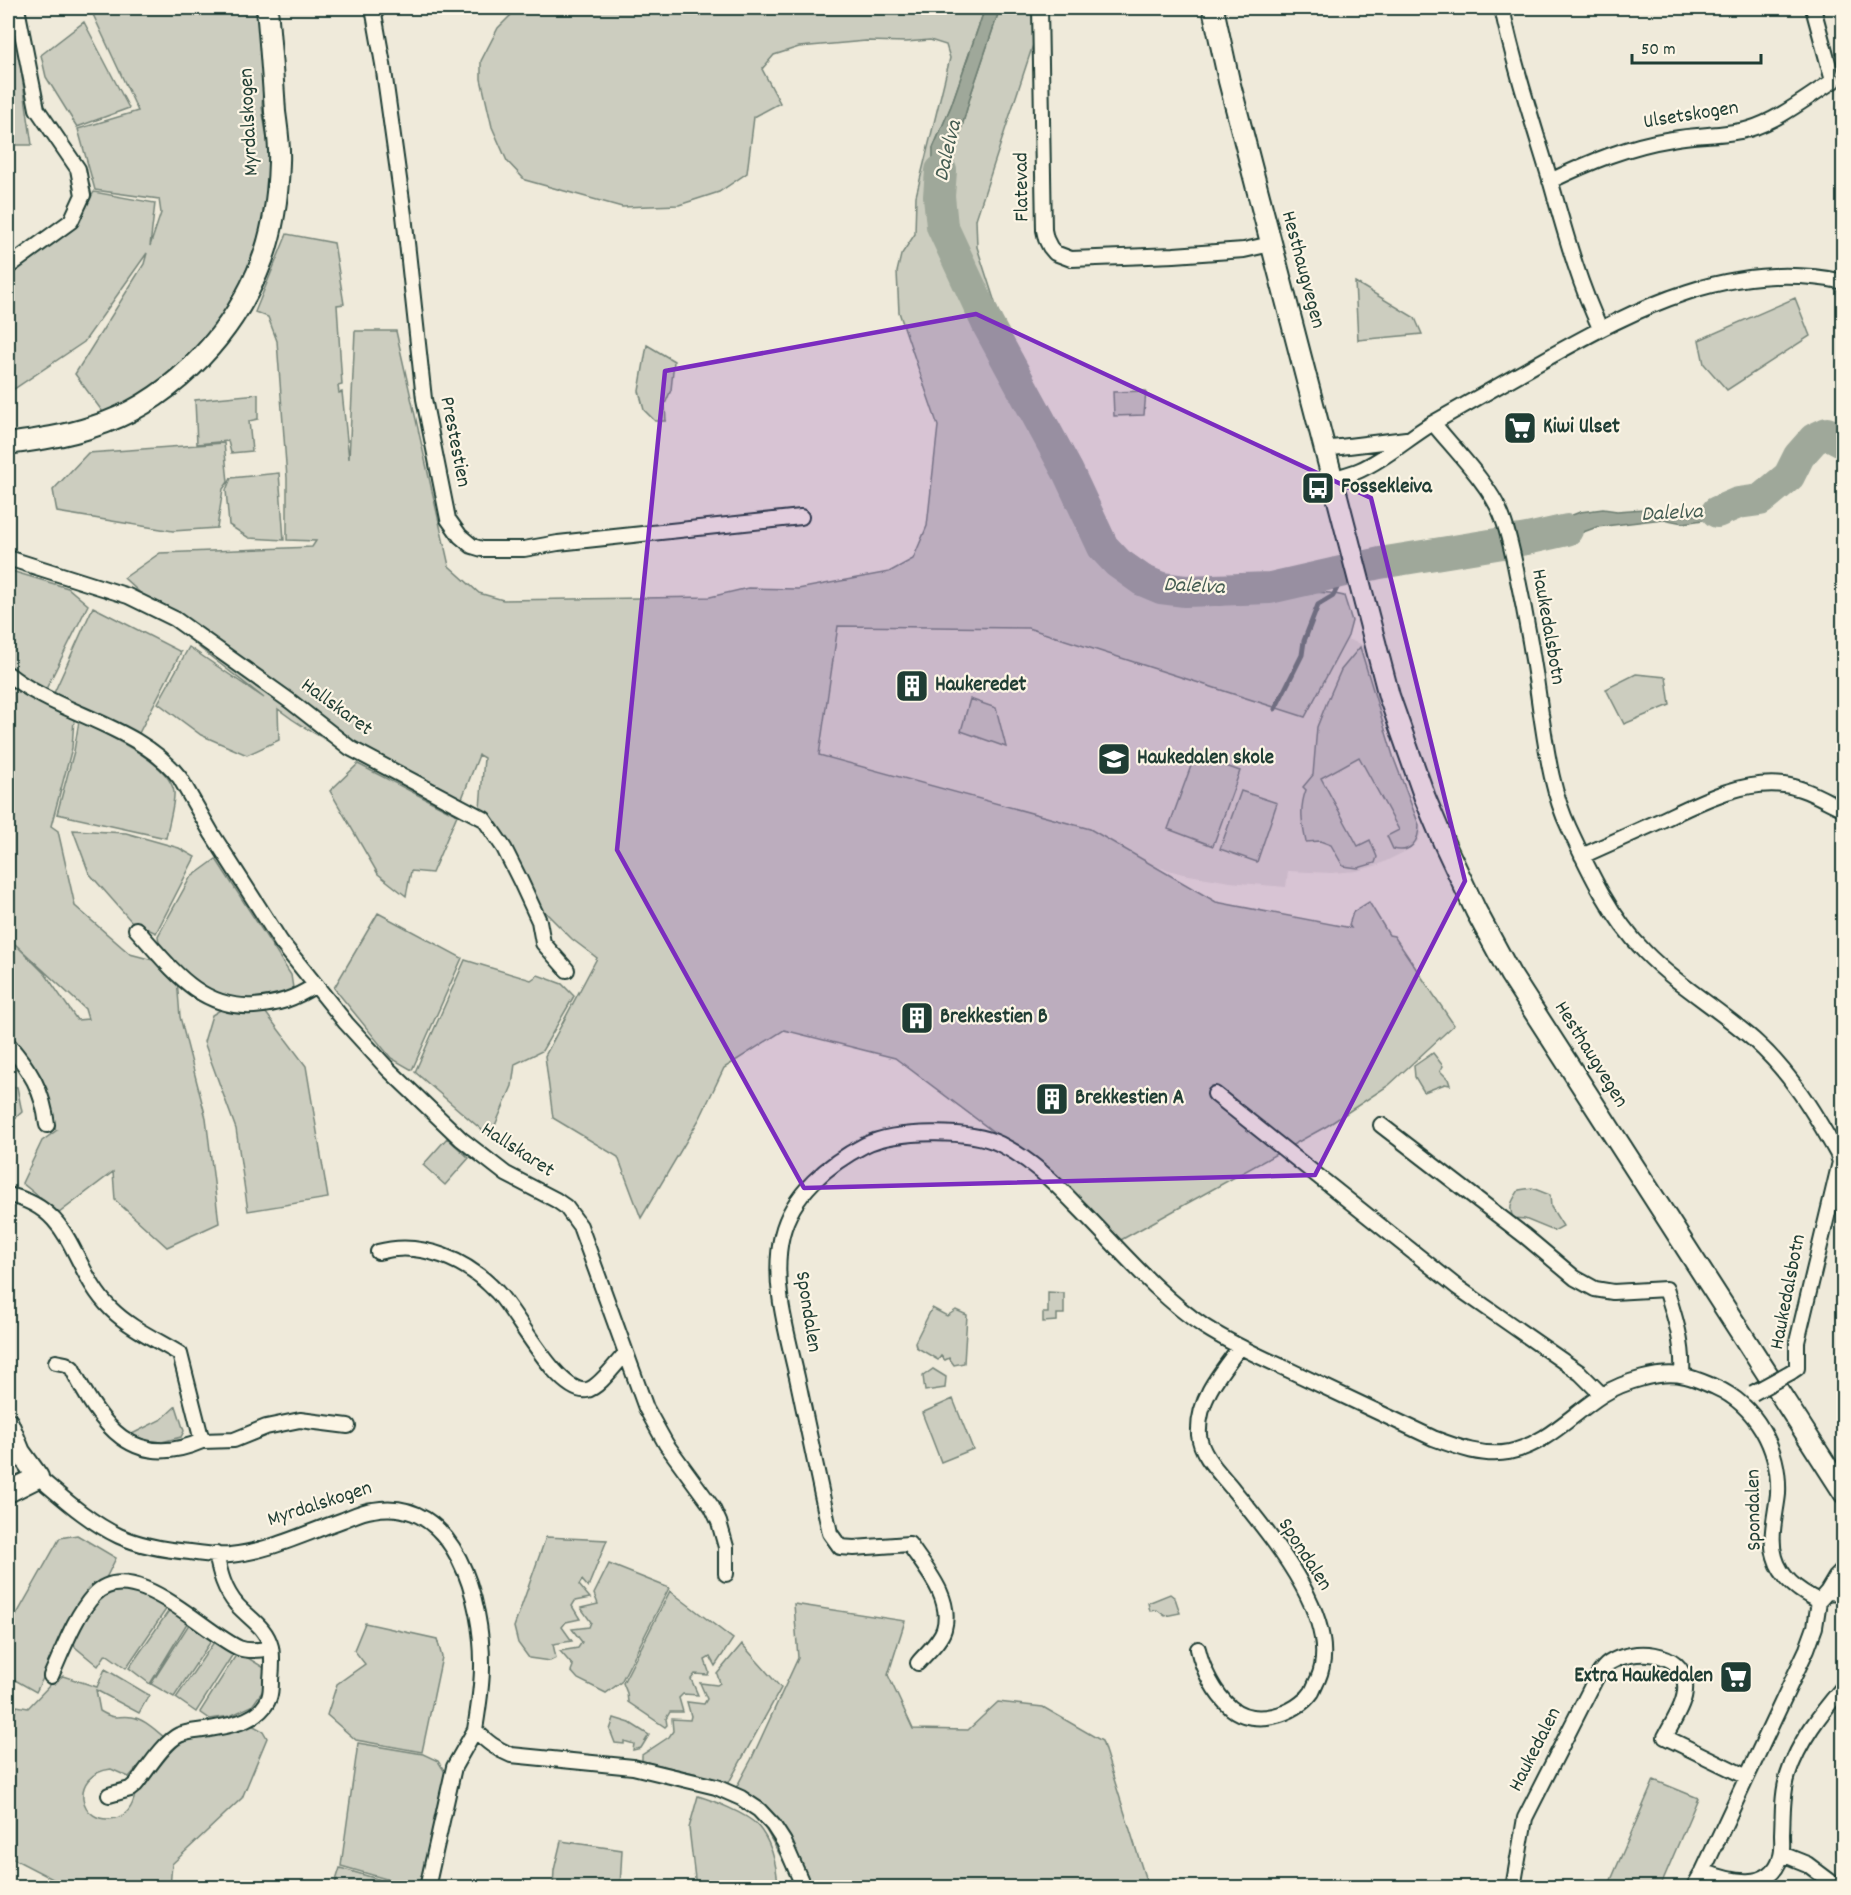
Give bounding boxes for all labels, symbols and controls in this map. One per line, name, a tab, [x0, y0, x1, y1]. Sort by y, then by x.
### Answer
scale bar	[1632, 27, 1761, 65]
text: 50 m	[1641, 38, 1676, 63]
street label: Myrdalskogen	[232, 67, 268, 177]
street label: Ulsetskogen	[1641, 94, 1741, 138]
water label: Dalelva	[927, 116, 971, 184]
street label: Flatevad	[1007, 152, 1039, 222]
street label: Hesthaugvegen	[1272, 208, 1332, 332]
street label: Prestestien	[431, 394, 477, 490]
supermarket icon: Kiwi Ulset	[1502, 410, 1538, 446]
place label: Kiwi Ulset	[1543, 413, 1620, 443]
bus stop icon: Fossekleiva	[1300, 470, 1336, 506]
place label: Fossekleiva	[1341, 473, 1433, 503]
water label: Dalelva	[1641, 497, 1705, 531]
street label: Haukedalsbotn	[1522, 567, 1572, 687]
water label: Dalelva	[1163, 570, 1227, 604]
building icon: Haukeredet	[894, 668, 930, 704]
place label: Haukeredet	[935, 671, 1027, 701]
street label: Hallskaret	[294, 672, 378, 745]
school or university icon: Haukedalen skole	[1096, 741, 1132, 777]
place label: Haukedalen skole	[1137, 744, 1274, 774]
street label: Hesthaugvegen	[1545, 996, 1635, 1114]
building icon: Brekkestien B	[899, 1000, 935, 1036]
place label: Brekkestien B	[940, 1003, 1048, 1033]
building icon: Brekkestien A	[1034, 1081, 1070, 1117]
place label: Brekkestien A	[1075, 1084, 1184, 1114]
street label: Hallskaret	[474, 1116, 560, 1186]
street label: Haukedalsbotn	[1763, 1232, 1815, 1352]
street label: Spondalen	[786, 1269, 828, 1355]
street label: Spondalen	[1739, 1469, 1771, 1551]
street label: Myrdalskogen	[264, 1474, 376, 1536]
street label: Spondalen	[1269, 1513, 1339, 1597]
supermarket icon: Extra Haukedalen	[1718, 1659, 1754, 1695]
place label: Extra Haukedalen	[1574, 1662, 1713, 1692]
street label: Haukedalen	[1502, 1703, 1570, 1797]

